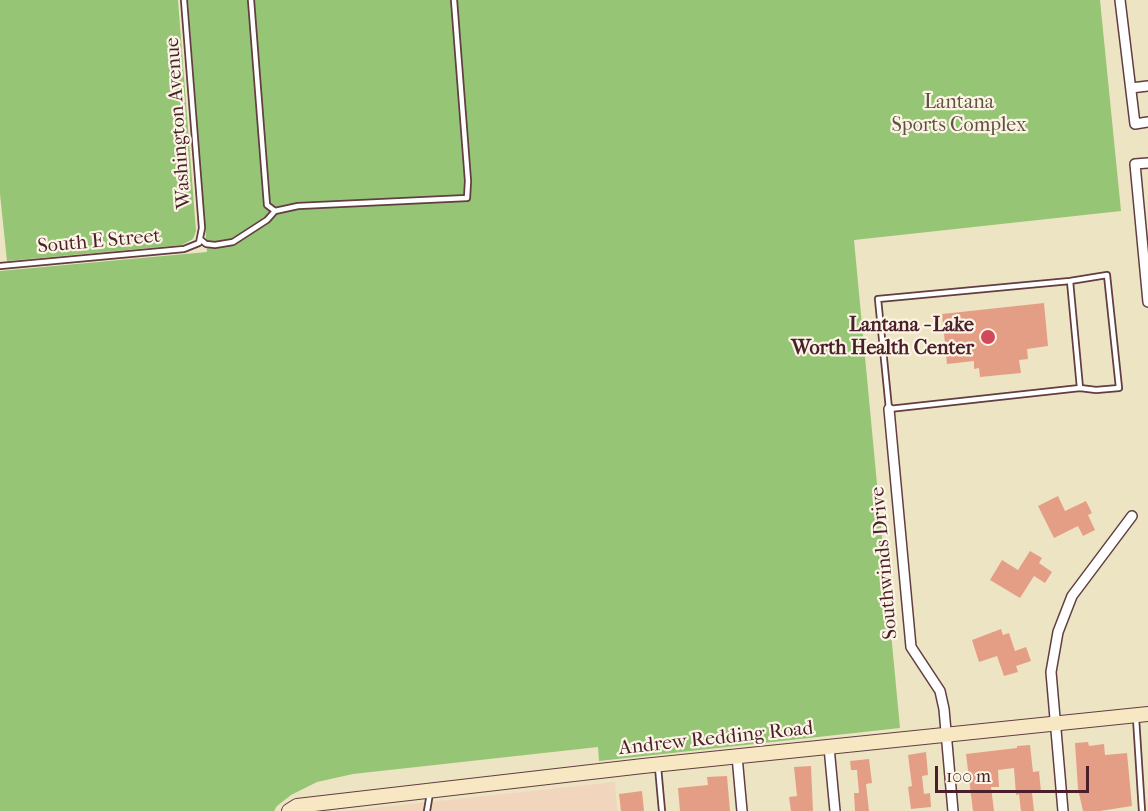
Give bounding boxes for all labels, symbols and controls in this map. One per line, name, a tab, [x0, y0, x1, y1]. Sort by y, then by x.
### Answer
street label: Washington Avenue	[161, 36, 197, 210]
park label: Lantana Sports Complex	[892, 91, 1026, 138]
street label: South E Street	[36, 225, 162, 259]
place label: Lantana - Lake Worth Health Center	[791, 314, 974, 361]
marker: Lantana - Lake Worth Health Center	[979, 328, 997, 346]
street label: Southwinds Drive	[866, 486, 904, 640]
street label: Andrew Redding Road	[617, 717, 815, 761]
scale bar	[938, 754, 1092, 792]
text: 100 m	[946, 766, 991, 787]

